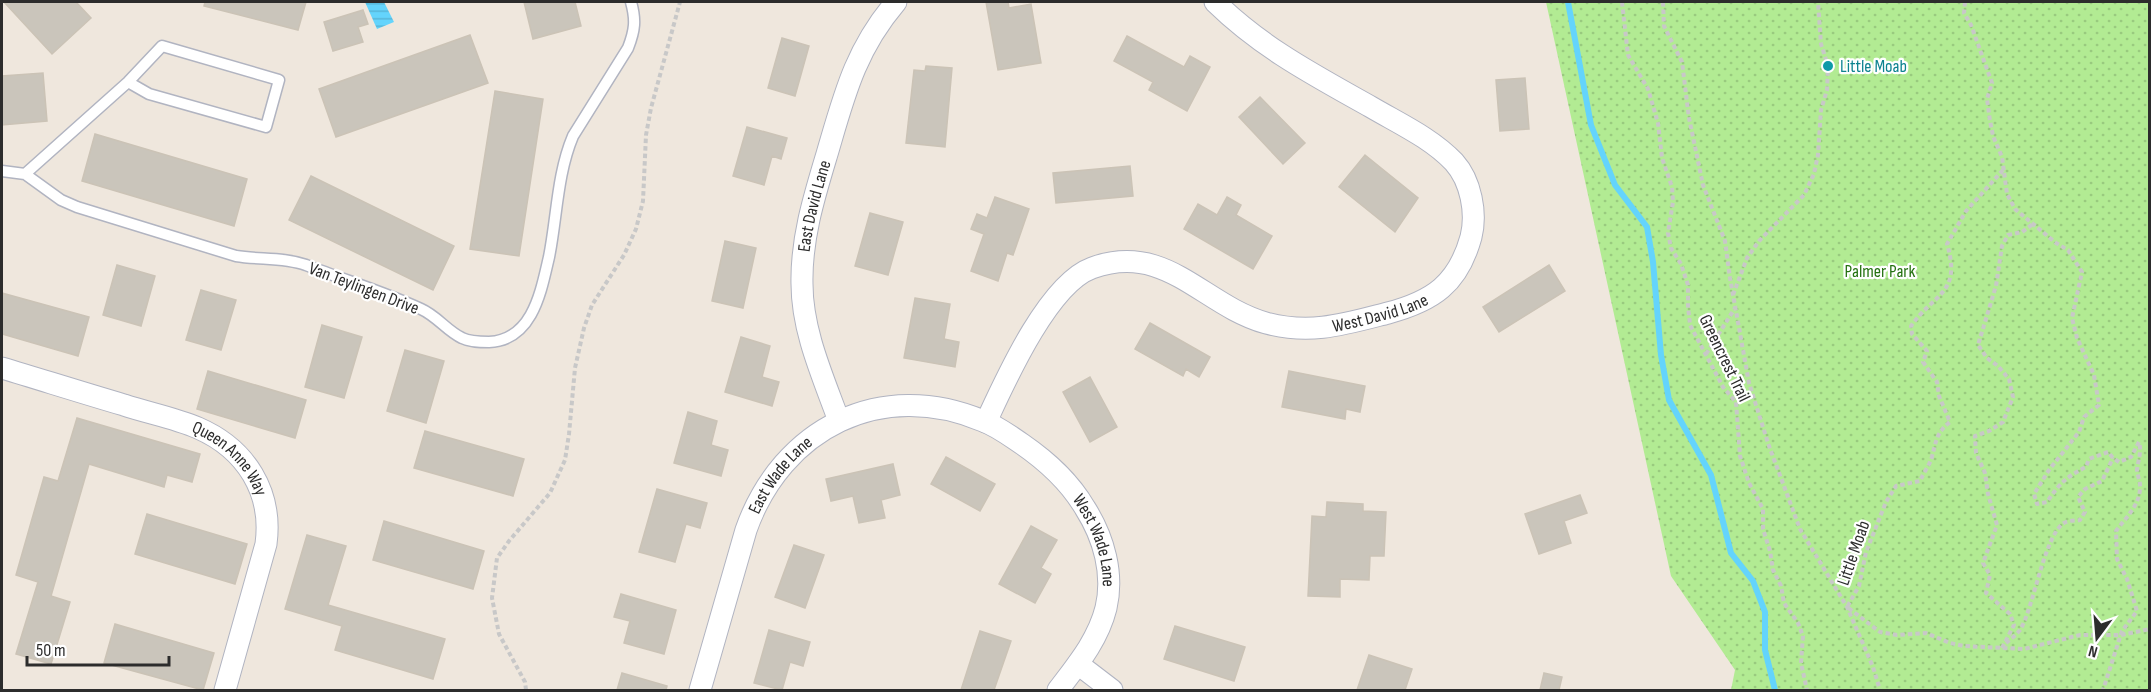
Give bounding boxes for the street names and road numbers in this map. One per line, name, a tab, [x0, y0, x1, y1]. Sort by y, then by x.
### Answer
street label: East David Lane	[794, 158, 836, 253]
street label: Van Teylingen Drive	[306, 258, 422, 319]
street label: West David Lane	[1331, 290, 1432, 337]
street label: Greencrest Trail	[1694, 311, 1755, 405]
street label: Queen Anne Way	[189, 417, 271, 498]
street label: East Wade Lane	[744, 432, 817, 517]
street label: West Wade Lane	[1068, 490, 1119, 587]
street label: Little Moab	[1833, 518, 1874, 588]

